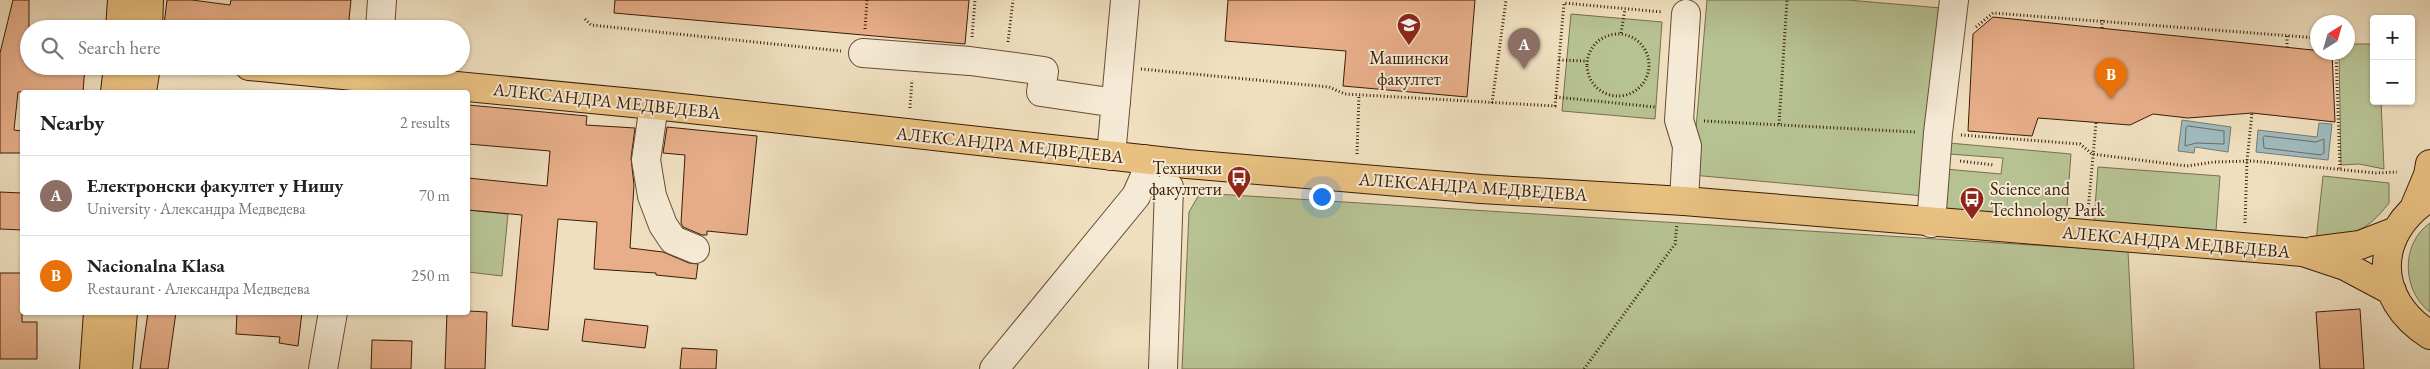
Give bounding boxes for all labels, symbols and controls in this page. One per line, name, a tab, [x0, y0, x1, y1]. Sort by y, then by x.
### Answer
school or university icon: Машински факултет	[1396, 12, 1422, 46]
north arrow	[2310, 15, 2355, 60]
map controls	[2370, 15, 2415, 105]
button: +	[2370, 15, 2415, 60]
search box	[20, 20, 470, 75]
pin: A	[1508, 28, 1540, 69]
icon: search	[38, 34, 66, 62]
text: Search here	[78, 35, 160, 60]
place label: Машински факултет	[1369, 46, 1449, 90]
pin: B	[2095, 58, 2127, 99]
button: −	[2370, 60, 2415, 105]
street label: АЛЕКСАНДРА МЕДВЕДЕВА	[491, 77, 723, 124]
text: Nearby	[40, 109, 104, 136]
text: 2 results	[400, 112, 450, 133]
street label: АЛЕКСАНДРА МЕДВЕДЕВА	[894, 121, 1126, 168]
place label: Технички факултети	[1149, 156, 1222, 200]
bus stop icon: Технички факултети	[1226, 165, 1252, 199]
street label: АЛЕКСАНДРА МЕДВЕДЕВА	[1357, 167, 1589, 206]
text: Електронски факултет у Нишу	[87, 173, 343, 198]
place label: Science and Technology Park	[1990, 177, 2106, 221]
your location	[1309, 184, 1335, 210]
text: A	[50, 185, 62, 206]
text: 70 m	[419, 185, 450, 206]
bus stop icon: Science and Technology Park	[1959, 186, 1985, 220]
text: University · Александра Медведева	[87, 198, 306, 219]
street label: АЛЕКСАНДРА МЕДВЕДЕВА	[2060, 220, 2292, 263]
text: Nacionalna Klasa	[87, 253, 225, 278]
text: B	[51, 265, 61, 286]
text: 250 m	[411, 265, 450, 286]
text: Restaurant · Александра Медведева	[87, 278, 310, 299]

